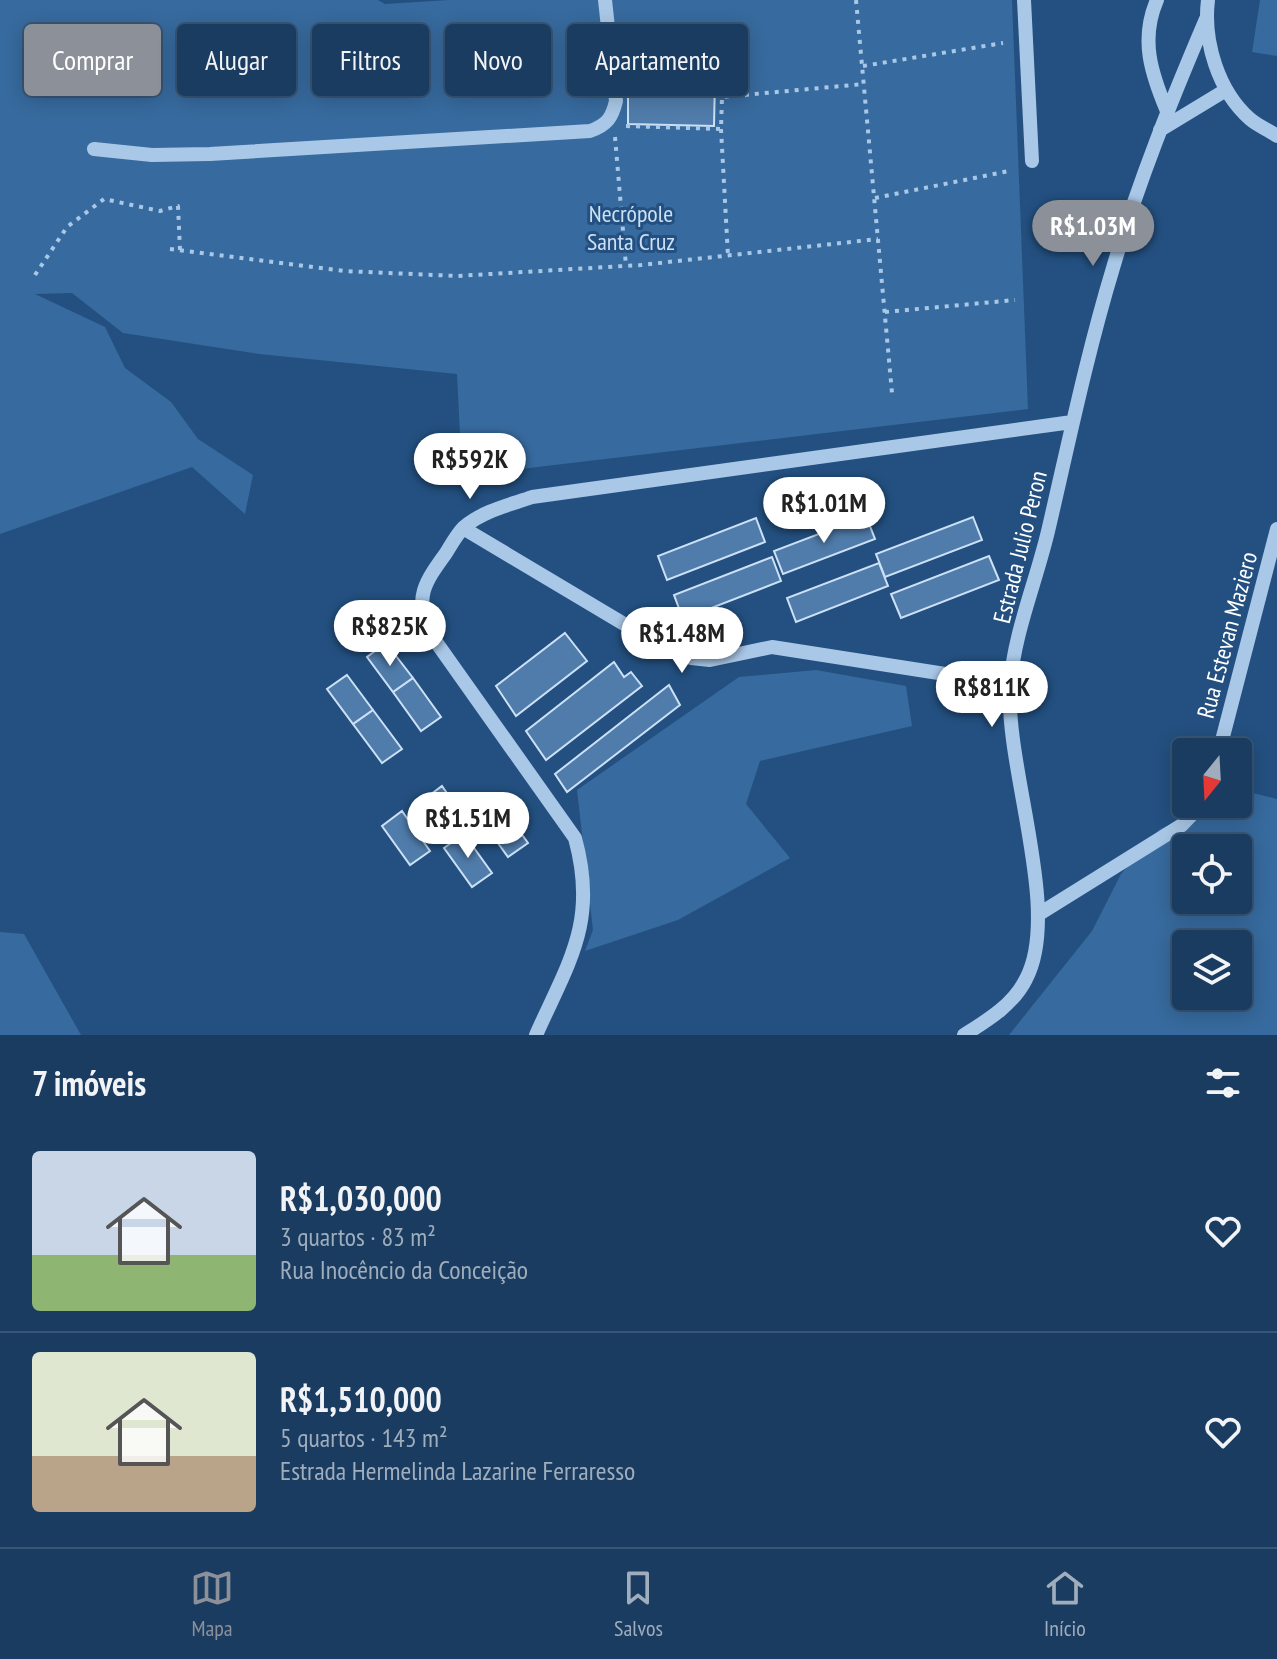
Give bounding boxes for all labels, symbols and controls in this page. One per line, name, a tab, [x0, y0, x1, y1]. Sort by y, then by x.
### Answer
chip: Comprar	[24, 24, 161, 96]
chip: Alugar	[177, 24, 296, 96]
chip: Filtros	[312, 24, 429, 96]
chip: Novo	[445, 24, 551, 96]
chip: Apartamento	[567, 24, 748, 96]
park label: Necrópole Santa Cruz	[587, 198, 675, 257]
pin: R$1.03M	[1019, 200, 1167, 268]
text: R$1.03M	[1050, 209, 1136, 242]
pin: R$592K	[405, 433, 535, 501]
text: R$592K	[432, 442, 508, 475]
street label: Estrada Julio Peron	[986, 467, 1054, 627]
pin: R$1.01M	[750, 477, 898, 545]
text: R$1.01M	[781, 486, 867, 519]
street label: Rua Estevan Maziero	[1190, 548, 1264, 722]
pin: R$825K	[325, 600, 455, 668]
pin: R$1.48M	[608, 607, 756, 675]
text: R$825K	[352, 609, 428, 642]
text: R$1.48M	[639, 616, 725, 649]
pin: R$811K	[927, 661, 1057, 729]
text: R$811K	[954, 670, 1030, 703]
north arrow	[1172, 738, 1252, 818]
map controls	[1172, 738, 1252, 1010]
pin: R$1.51M	[394, 792, 542, 860]
text: R$1.51M	[425, 801, 511, 834]
button: locate	[1172, 834, 1252, 914]
button: layers	[1172, 930, 1252, 1010]
text: 7 imóveis	[32, 1061, 146, 1105]
icon: filters	[1201, 1061, 1245, 1105]
text: R$1,030,000	[280, 1176, 442, 1220]
icon: home	[96, 1183, 192, 1279]
icon: heart	[1201, 1209, 1245, 1253]
text: 3 quartos · 83 m²	[280, 1220, 436, 1253]
text: Rua Inocêncio da Conceição	[280, 1253, 528, 1286]
text: R$1,510,000	[280, 1377, 442, 1421]
icon: home	[96, 1384, 192, 1480]
icon: heart	[1201, 1410, 1245, 1454]
text: 5 quartos · 143 m²	[280, 1421, 448, 1454]
text: Estrada Hermelinda Lazarine Ferraresso	[280, 1454, 635, 1487]
tab: Mapa	[190, 1566, 234, 1642]
tab: Salvos	[614, 1566, 663, 1642]
tab: Início	[1043, 1566, 1087, 1642]

